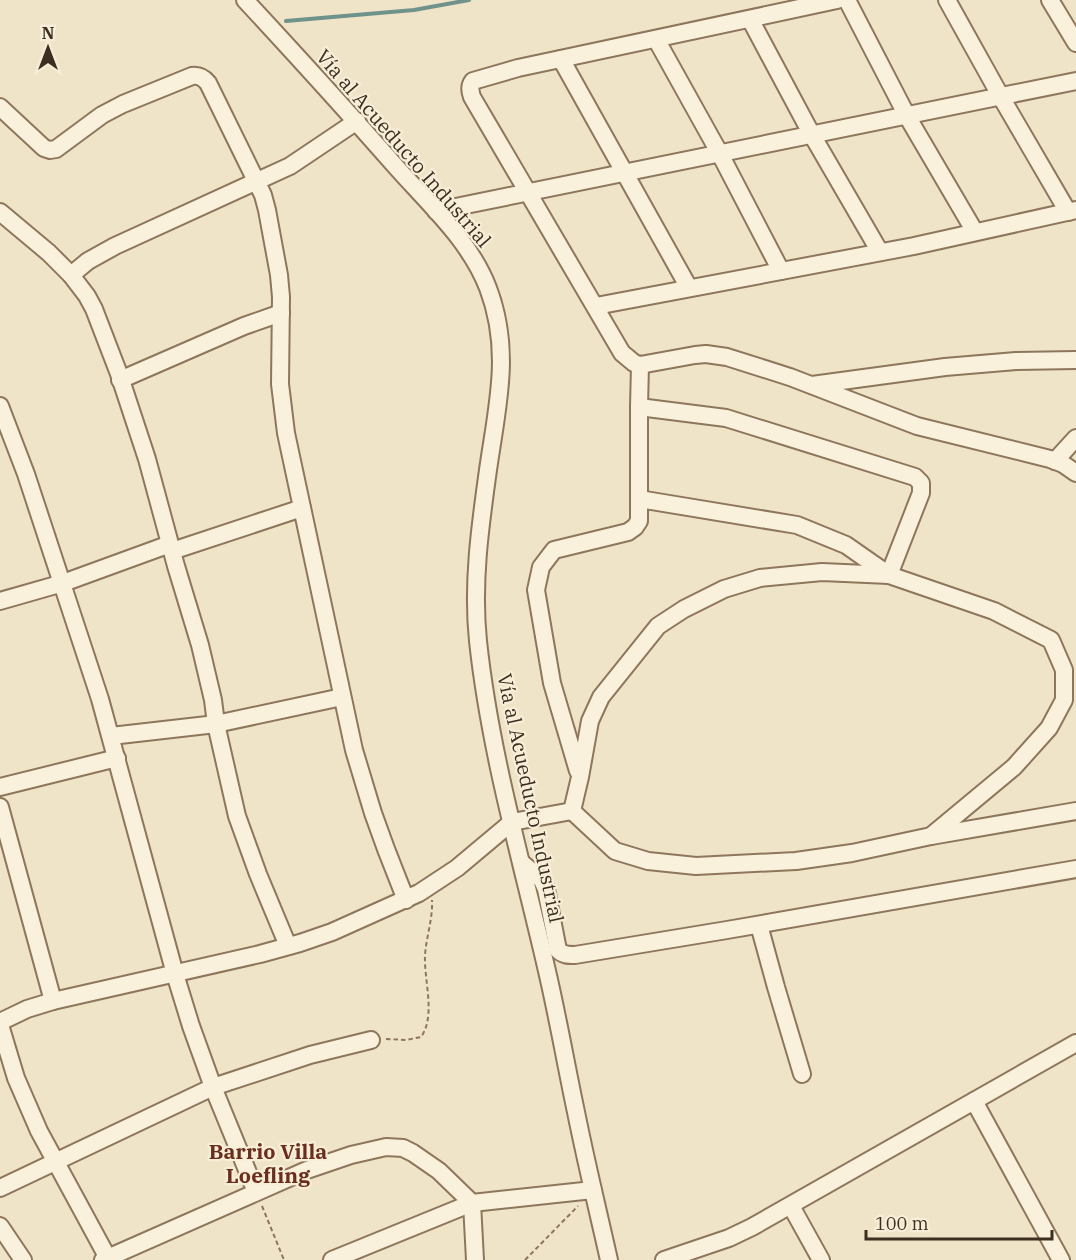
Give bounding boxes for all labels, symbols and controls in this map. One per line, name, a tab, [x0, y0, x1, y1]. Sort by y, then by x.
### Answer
north arrow	[18, 18, 78, 78]
text: N	[42, 23, 54, 43]
street label: Vía al Acueducto Industrial	[310, 43, 498, 253]
street label: Vía al Acueducto Industrial	[491, 671, 571, 925]
district label: Barrio Villa Loefling	[209, 1137, 327, 1189]
scale bar	[866, 1203, 1052, 1241]
text: 100 m	[875, 1212, 929, 1235]

